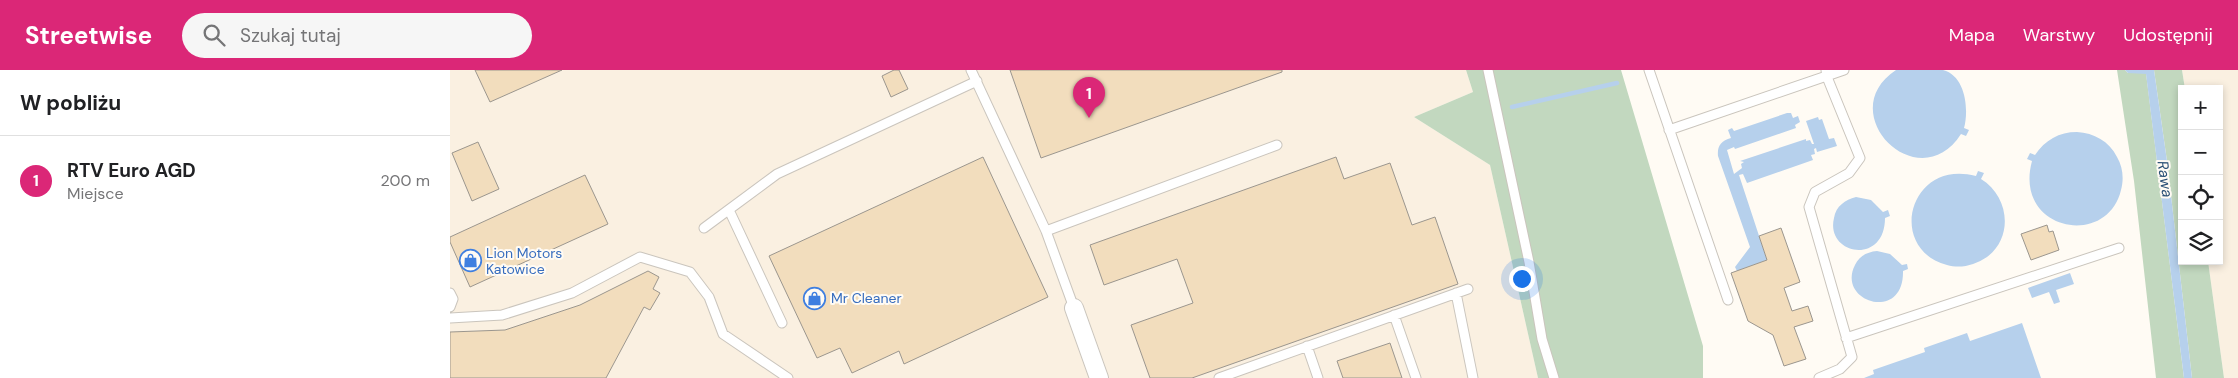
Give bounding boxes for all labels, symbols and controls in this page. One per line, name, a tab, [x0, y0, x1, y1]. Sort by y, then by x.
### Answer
search box	[182, 13, 532, 58]
text: Streetwise	[25, 20, 152, 51]
icon: search	[200, 21, 228, 49]
text: Szukaj tutaj	[240, 23, 341, 48]
text: Mapa	[1949, 23, 1995, 47]
text: Warstwy	[2023, 23, 2095, 47]
text: Udostępnij	[2123, 23, 2213, 47]
pin: 1	[1073, 77, 1105, 118]
map controls	[2178, 85, 2223, 265]
button: +	[2178, 85, 2223, 130]
text: W pobliżu	[20, 89, 121, 117]
button: −	[2178, 130, 2223, 175]
text: RTV Euro AGD	[67, 158, 196, 183]
water label: Rawa	[2153, 159, 2177, 199]
text: 1	[33, 170, 39, 191]
text: 200 m	[381, 170, 430, 191]
button: locate	[2178, 175, 2223, 220]
text: Miejsce	[67, 183, 124, 204]
button: layers	[2178, 220, 2223, 265]
place label: Lion Motors Katowice	[486, 244, 562, 278]
shop icon: Lion Motors Katowice	[458, 249, 482, 273]
your location	[1509, 266, 1535, 292]
shop icon: Mr Cleaner	[803, 286, 827, 310]
place label: Mr Cleaner	[831, 289, 902, 307]

